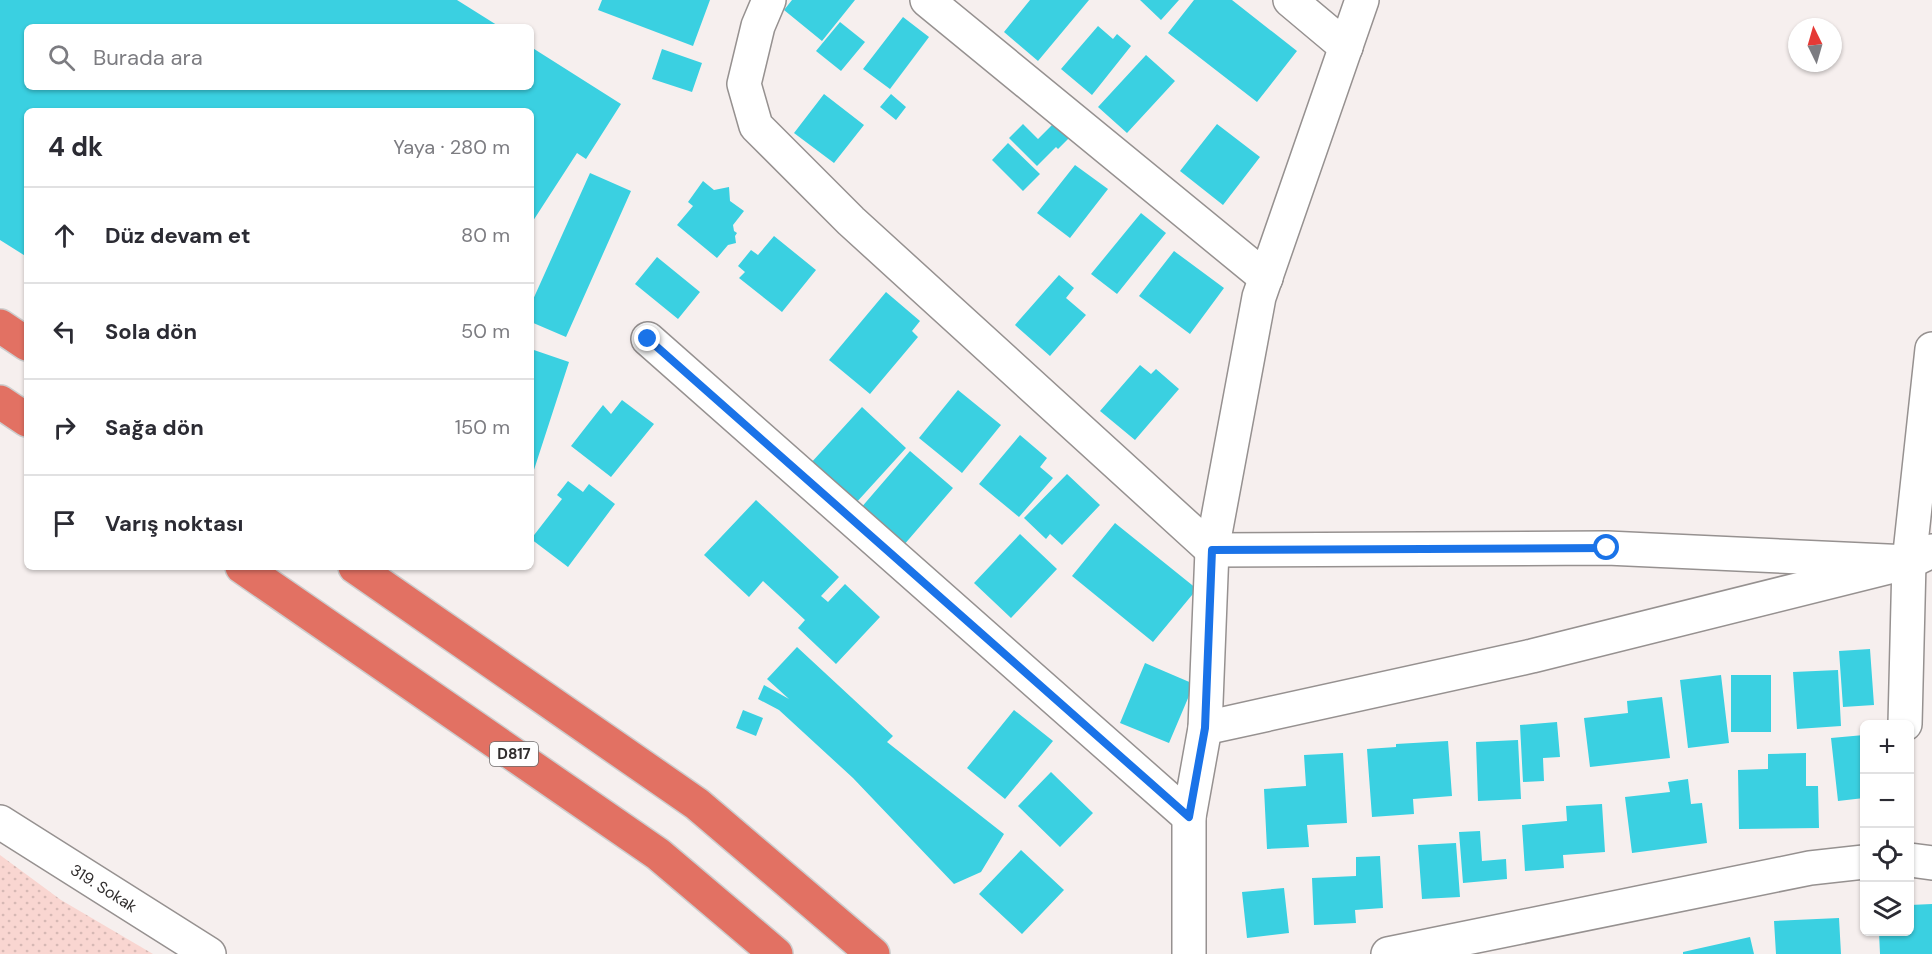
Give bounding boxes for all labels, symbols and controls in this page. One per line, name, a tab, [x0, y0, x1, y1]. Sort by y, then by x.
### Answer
north arrow	[1788, 18, 1842, 72]
search box	[24, 24, 534, 90]
icon: search	[45, 41, 78, 74]
text: Burada ara	[93, 43, 203, 72]
text: 4 dk	[48, 130, 103, 164]
text: Yaya · 280 m	[393, 134, 510, 160]
icon: ahead	[48, 219, 81, 252]
text: Düz devam et	[105, 221, 250, 250]
text: 80 m	[461, 222, 510, 248]
icon: left	[48, 315, 81, 348]
text: Sola dön	[105, 317, 197, 346]
text: 50 m	[461, 318, 510, 344]
route end	[634, 325, 660, 351]
icon: right	[48, 411, 81, 444]
text: Sağa dön	[105, 413, 204, 442]
text: 150 m	[455, 414, 510, 440]
icon: arrive	[48, 507, 81, 540]
text: Varış noktası	[105, 509, 243, 538]
route start	[1593, 534, 1619, 560]
map controls	[1860, 720, 1914, 936]
button: +	[1860, 720, 1914, 774]
road number: D817	[490, 742, 538, 766]
button: −	[1860, 774, 1914, 828]
button: locate	[1860, 828, 1914, 882]
street label: 319. Sokak	[67, 859, 141, 917]
button: layers	[1860, 882, 1914, 936]

